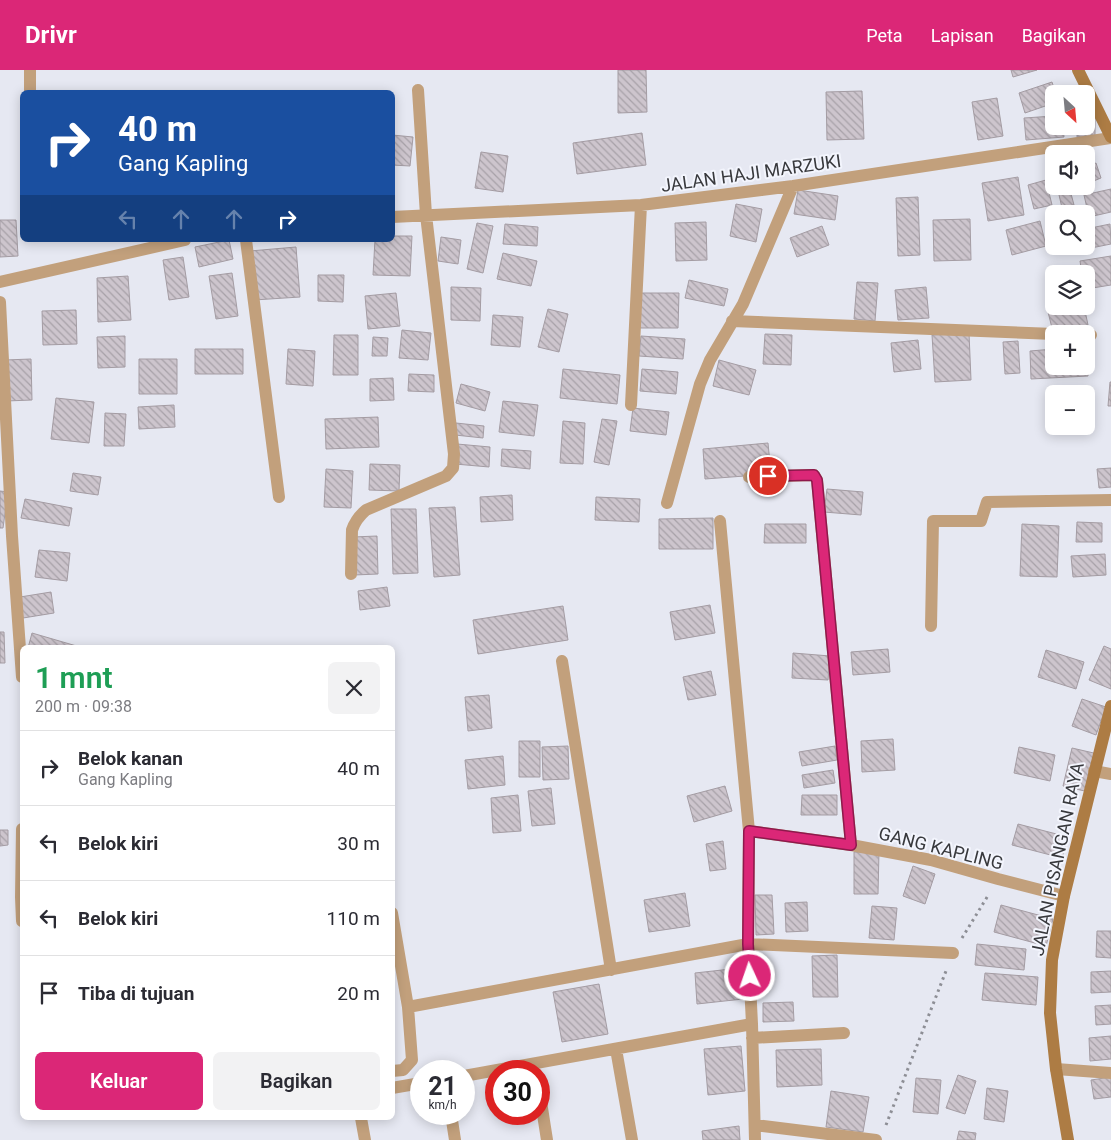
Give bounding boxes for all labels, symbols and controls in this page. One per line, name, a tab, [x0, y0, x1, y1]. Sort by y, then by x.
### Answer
text: Drivr	[25, 21, 77, 49]
text: Peta	[866, 25, 903, 46]
text: Lapisan	[931, 25, 994, 46]
text: Bagikan	[1022, 25, 1086, 46]
north arrow	[1045, 85, 1095, 135]
map controls	[1045, 85, 1095, 435]
text: 40 m	[118, 109, 197, 150]
icon: right	[35, 110, 100, 175]
button: sound	[1045, 145, 1095, 195]
street label: JALAN HAJI MARZUKI	[660, 150, 842, 196]
text: Gang Kapling	[118, 151, 248, 176]
icon: left	[114, 205, 142, 233]
icon: ahead	[167, 205, 195, 233]
icon: ahead	[220, 205, 248, 233]
icon: right	[273, 205, 301, 233]
button: search	[1045, 205, 1095, 255]
button: layers	[1045, 265, 1095, 315]
button: +	[1045, 325, 1095, 375]
button: −	[1045, 385, 1095, 435]
pin	[747, 455, 789, 497]
icon: arrive	[754, 462, 782, 490]
text: 1 mnt	[35, 660, 113, 695]
button: close	[328, 662, 380, 714]
text: 200 m · 09:38	[35, 697, 132, 716]
text: Belok kanan	[78, 747, 183, 770]
icon: right	[35, 754, 63, 782]
text: 40 m	[337, 757, 380, 780]
street label: JALAN PISANGAN RAYA	[1026, 760, 1088, 958]
text: Gang Kapling	[78, 770, 173, 789]
street label: GANG KAPLING	[877, 822, 1005, 874]
icon: left	[35, 829, 63, 857]
text: Belok kiri	[78, 832, 158, 855]
text: 30 m	[337, 832, 380, 855]
icon: left	[35, 904, 63, 932]
text: Belok kiri	[78, 907, 158, 930]
text: 110 m	[327, 907, 380, 930]
position arrow	[723, 949, 775, 1001]
icon: arrive	[35, 979, 63, 1007]
text: Tiba di tujuan	[78, 982, 194, 1005]
text: 20 m	[337, 982, 380, 1005]
button: Keluar	[35, 1052, 203, 1110]
button: Bagikan	[213, 1052, 380, 1110]
speed limit sign: 30	[485, 1060, 550, 1125]
text: 21	[428, 1072, 457, 1101]
text: km/h	[428, 1098, 457, 1112]

